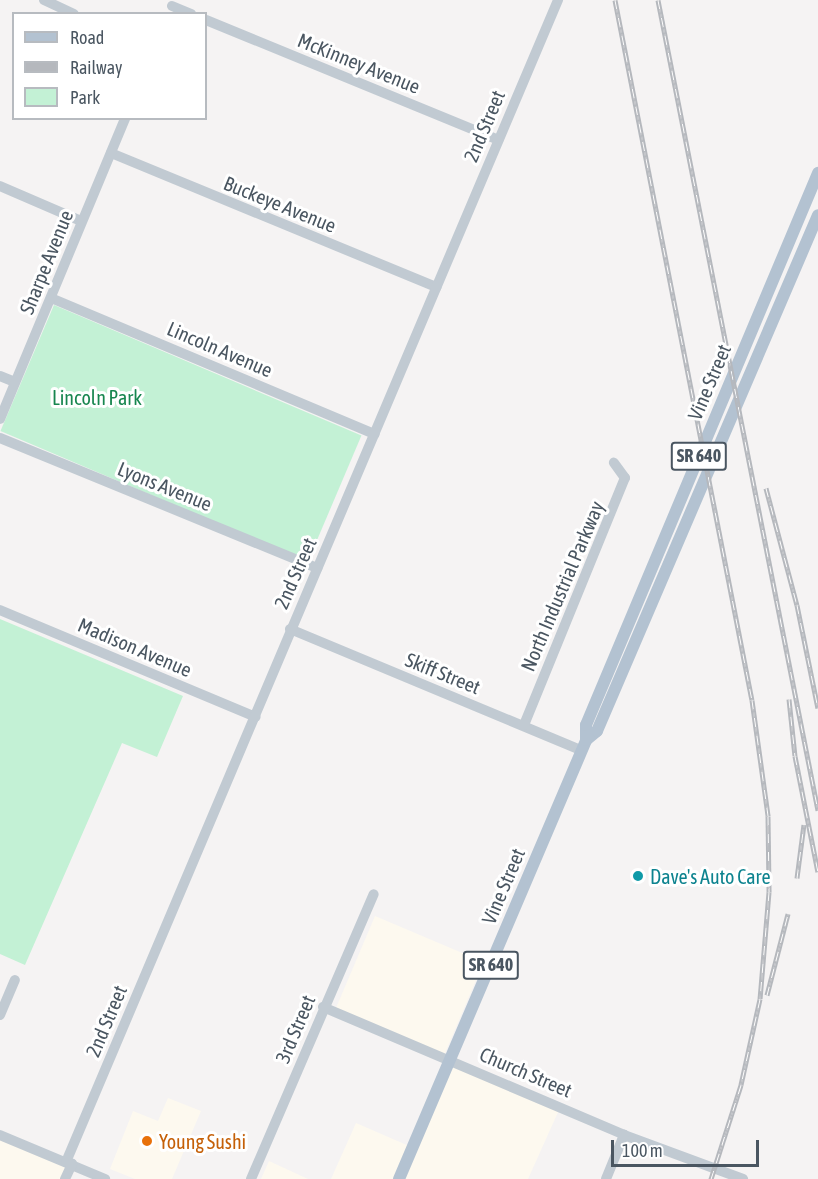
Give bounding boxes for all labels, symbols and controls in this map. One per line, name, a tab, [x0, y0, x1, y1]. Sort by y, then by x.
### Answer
legend	[12, 12, 207, 120]
text: Road	[70, 27, 104, 48]
street label: McKinney Avenue	[294, 28, 424, 98]
text: Railway	[70, 57, 122, 78]
text: Park	[70, 87, 100, 108]
street label: 2nd Street	[458, 87, 510, 165]
street label: Buckeye Avenue	[220, 171, 340, 237]
street label: Sharpe Avenue	[14, 207, 78, 317]
street label: Lincoln Avenue	[164, 316, 276, 382]
street label: Vine Street	[682, 341, 736, 423]
park label: Lincoln Park	[52, 385, 142, 409]
road number: SR 640	[670, 441, 728, 471]
street label: Lyons Avenue	[114, 456, 216, 516]
street label: North Industrial Parkway	[515, 497, 609, 675]
street label: 2nd Street	[269, 534, 321, 612]
street label: Madison Avenue	[75, 612, 195, 682]
street label: Skiff Street	[402, 647, 484, 699]
street label: Vine Street	[476, 845, 530, 927]
place label: Dave's Auto Care	[650, 864, 771, 888]
marker: Dave's Auto Care	[631, 869, 645, 883]
road number: SR 640	[462, 950, 520, 980]
street label: 2nd Street	[80, 982, 132, 1060]
street label: 3rd Street	[270, 991, 320, 1067]
street label: Church Street	[476, 1042, 576, 1102]
scale bar	[614, 1128, 762, 1166]
place label: Young Sushi	[159, 1129, 246, 1153]
marker: Young Sushi	[140, 1134, 154, 1148]
text: 100 m	[622, 1140, 663, 1161]

